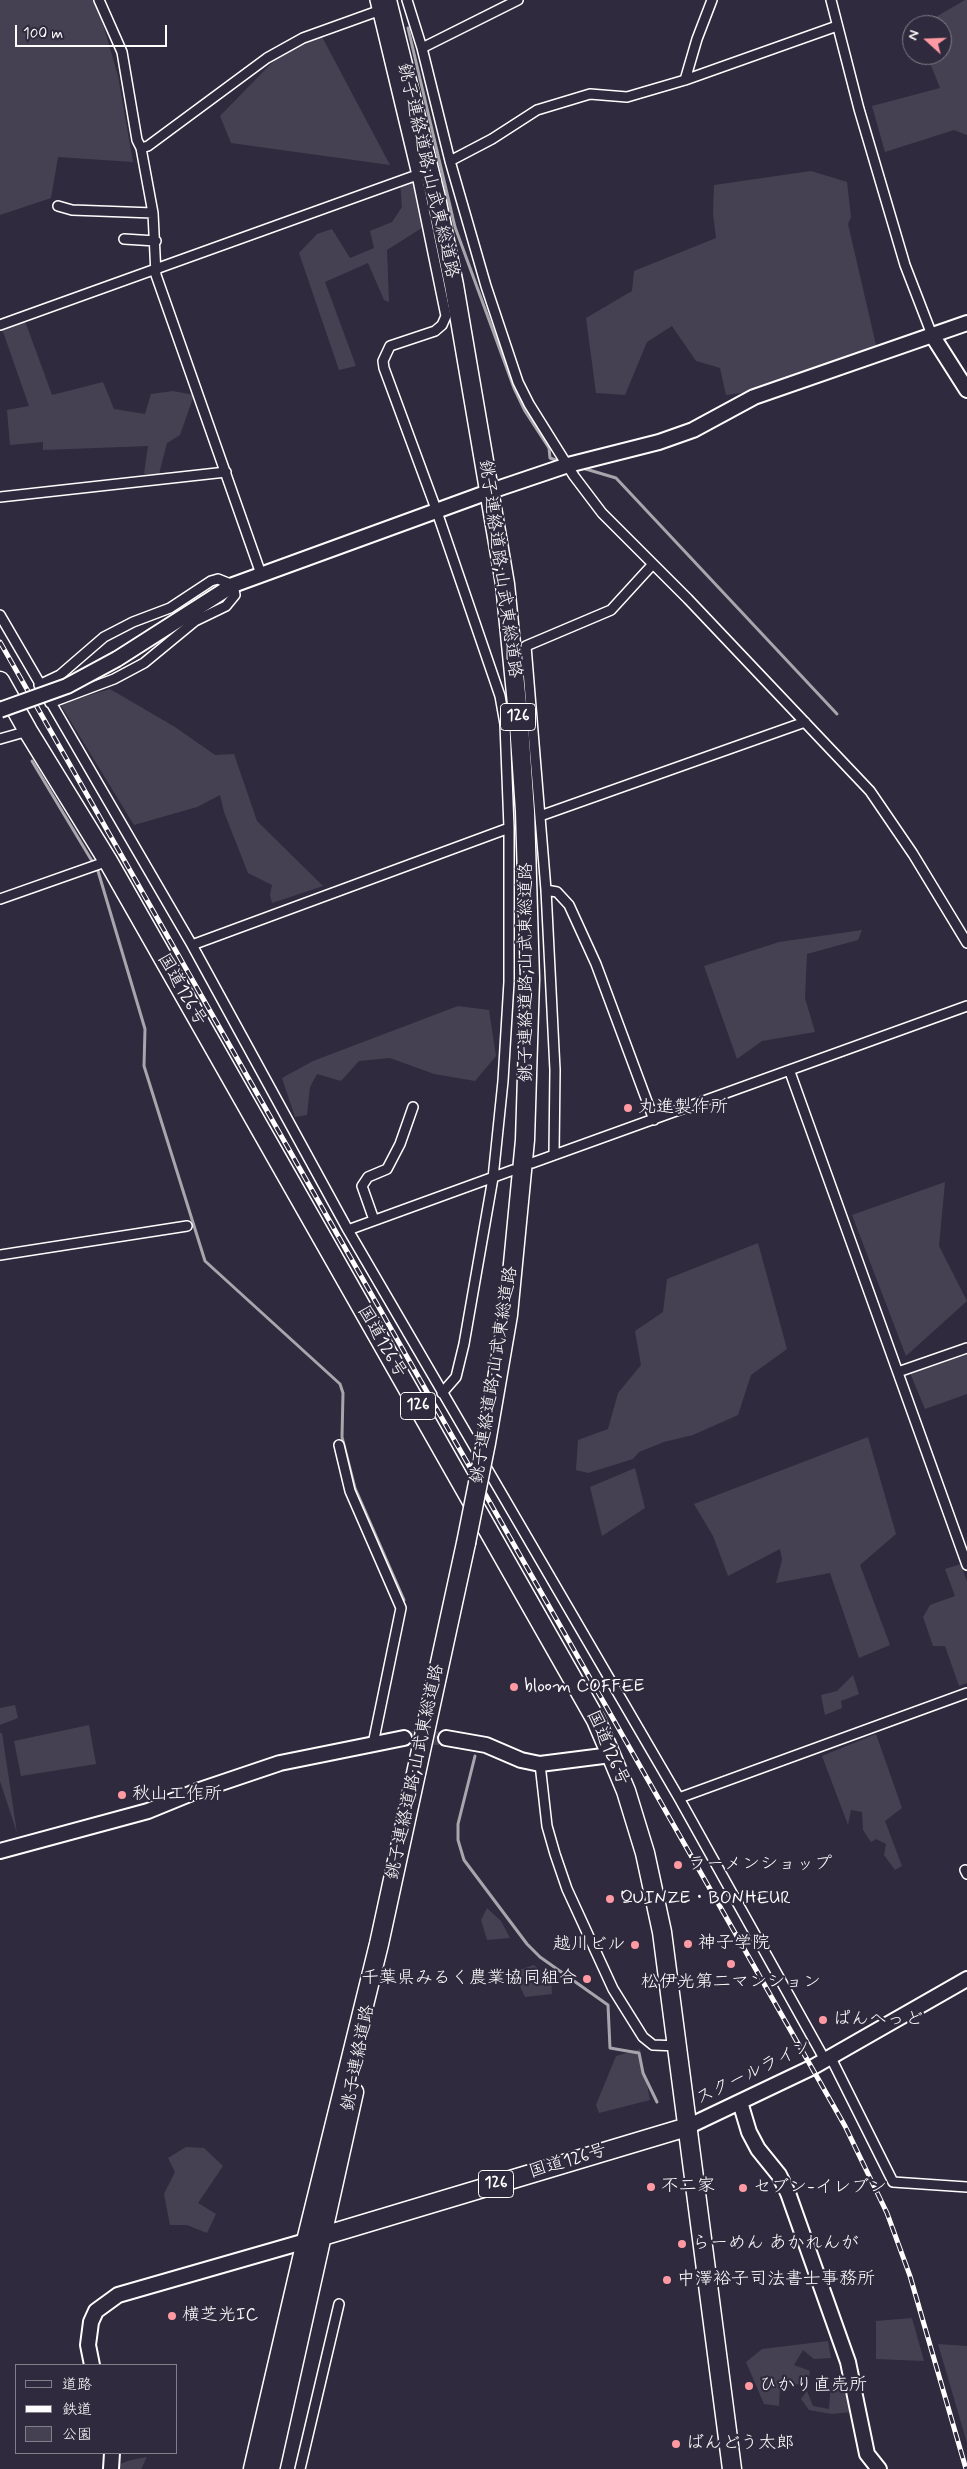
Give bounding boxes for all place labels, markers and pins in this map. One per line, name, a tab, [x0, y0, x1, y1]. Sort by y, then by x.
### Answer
place label: 丸進製作所	[638, 1097, 728, 1119]
marker: 丸進製作所	[622, 1102, 634, 1114]
place label: bloom COFFEE	[524, 1676, 644, 1698]
marker: bloom COFFEE	[508, 1681, 520, 1693]
place label: 秋山工作所	[132, 1784, 222, 1806]
marker: 秋山工作所	[116, 1789, 128, 1801]
place label: ラーメンショップ	[688, 1854, 832, 1876]
marker: ラーメンショップ	[672, 1859, 684, 1871]
place label: QUINZE・BONHEUR	[620, 1888, 791, 1910]
marker: QUINZE・BONHEUR	[604, 1893, 616, 1905]
place label: 神子学院	[698, 1933, 770, 1955]
place label: 越川ビル	[553, 1934, 625, 1956]
marker: 神子学院	[682, 1938, 694, 1950]
marker: 越川ビル	[629, 1939, 641, 1951]
marker: 松伊光第二マンション	[725, 1958, 737, 1970]
place label: 千葉県みるく農業協同組合	[361, 1968, 577, 1990]
place label: 松伊光第二マンション	[641, 1972, 821, 1994]
marker: 千葉県みるく農業協同組合	[581, 1973, 593, 1985]
place label: ぱんへっど	[833, 2009, 923, 2031]
marker: ぱんへっど	[817, 2014, 829, 2026]
place label: 不二家	[661, 2176, 715, 2198]
place label: セブン-イレブン	[753, 2177, 887, 2199]
marker: 不二家	[645, 2181, 657, 2193]
marker: セブン-イレブン	[737, 2182, 749, 2194]
place label: らーめん あかれんが	[692, 2233, 859, 2255]
marker: らーめん あかれんが	[676, 2238, 688, 2250]
place label: 中澤裕子司法書士事務所	[677, 2269, 875, 2291]
marker: 中澤裕子司法書士事務所	[661, 2274, 673, 2286]
place label: 横芝光IC	[182, 2305, 258, 2327]
marker: 横芝光IC	[166, 2310, 178, 2322]
place label: ひかり直売所	[759, 2375, 867, 2397]
marker: ひかり直売所	[743, 2380, 755, 2392]
place label: ばんどう太郎	[686, 2433, 794, 2455]
marker: ばんどう太郎	[670, 2438, 682, 2450]

